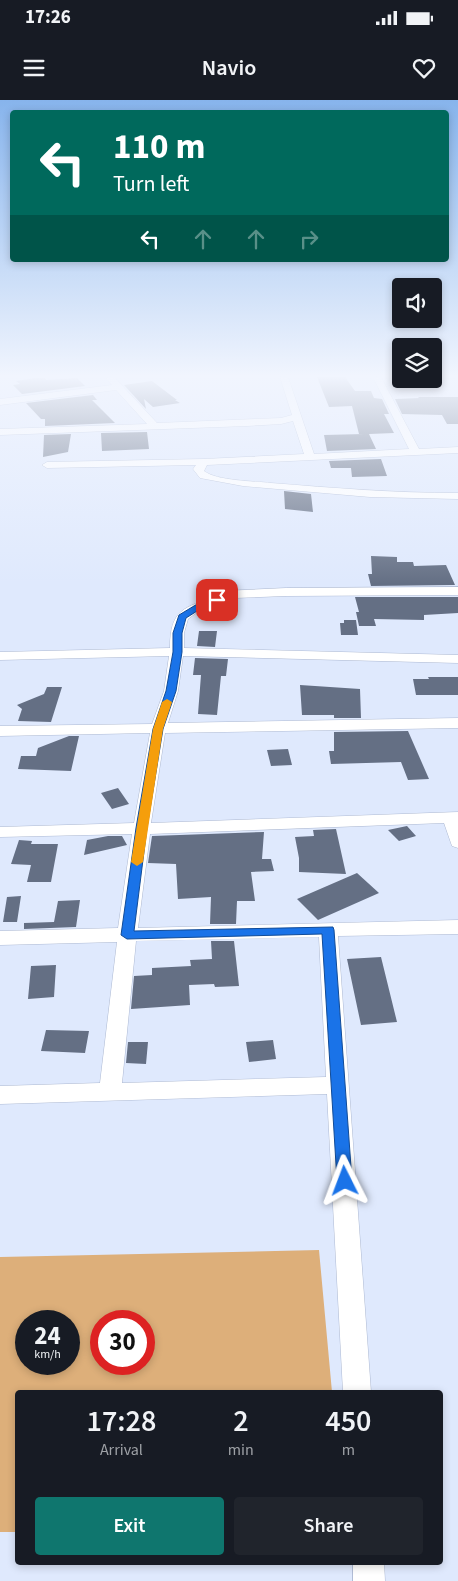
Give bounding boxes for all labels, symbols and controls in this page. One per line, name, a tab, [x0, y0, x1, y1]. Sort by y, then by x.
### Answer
text: 17:26	[25, 4, 71, 31]
text: Navio	[202, 52, 256, 84]
icon: menu	[20, 54, 48, 82]
icon: heart	[410, 54, 438, 82]
text: 110 m	[113, 122, 205, 172]
icon: left	[30, 130, 95, 195]
text: Turn left	[113, 168, 189, 200]
icon: left	[136, 225, 164, 253]
icon: ahead	[189, 225, 217, 253]
icon: ahead	[242, 225, 270, 253]
icon: right	[295, 225, 323, 253]
map controls	[392, 278, 442, 388]
button: sound	[392, 278, 442, 328]
button: layers	[392, 338, 442, 388]
pin	[196, 579, 238, 621]
icon: arrive	[203, 586, 231, 614]
position arrow	[318, 1154, 370, 1206]
speed limit sign: 30	[90, 1310, 155, 1375]
text: 24	[34, 1318, 61, 1354]
text: km/h	[34, 1346, 61, 1363]
text: 17:28	[87, 1400, 156, 1443]
text: 2	[233, 1400, 249, 1443]
text: 450	[325, 1400, 371, 1443]
text: Arrival	[100, 1439, 143, 1461]
text: min	[228, 1439, 254, 1461]
text: m	[342, 1439, 355, 1461]
button: Exit	[35, 1497, 224, 1555]
button: Share	[234, 1497, 423, 1555]

